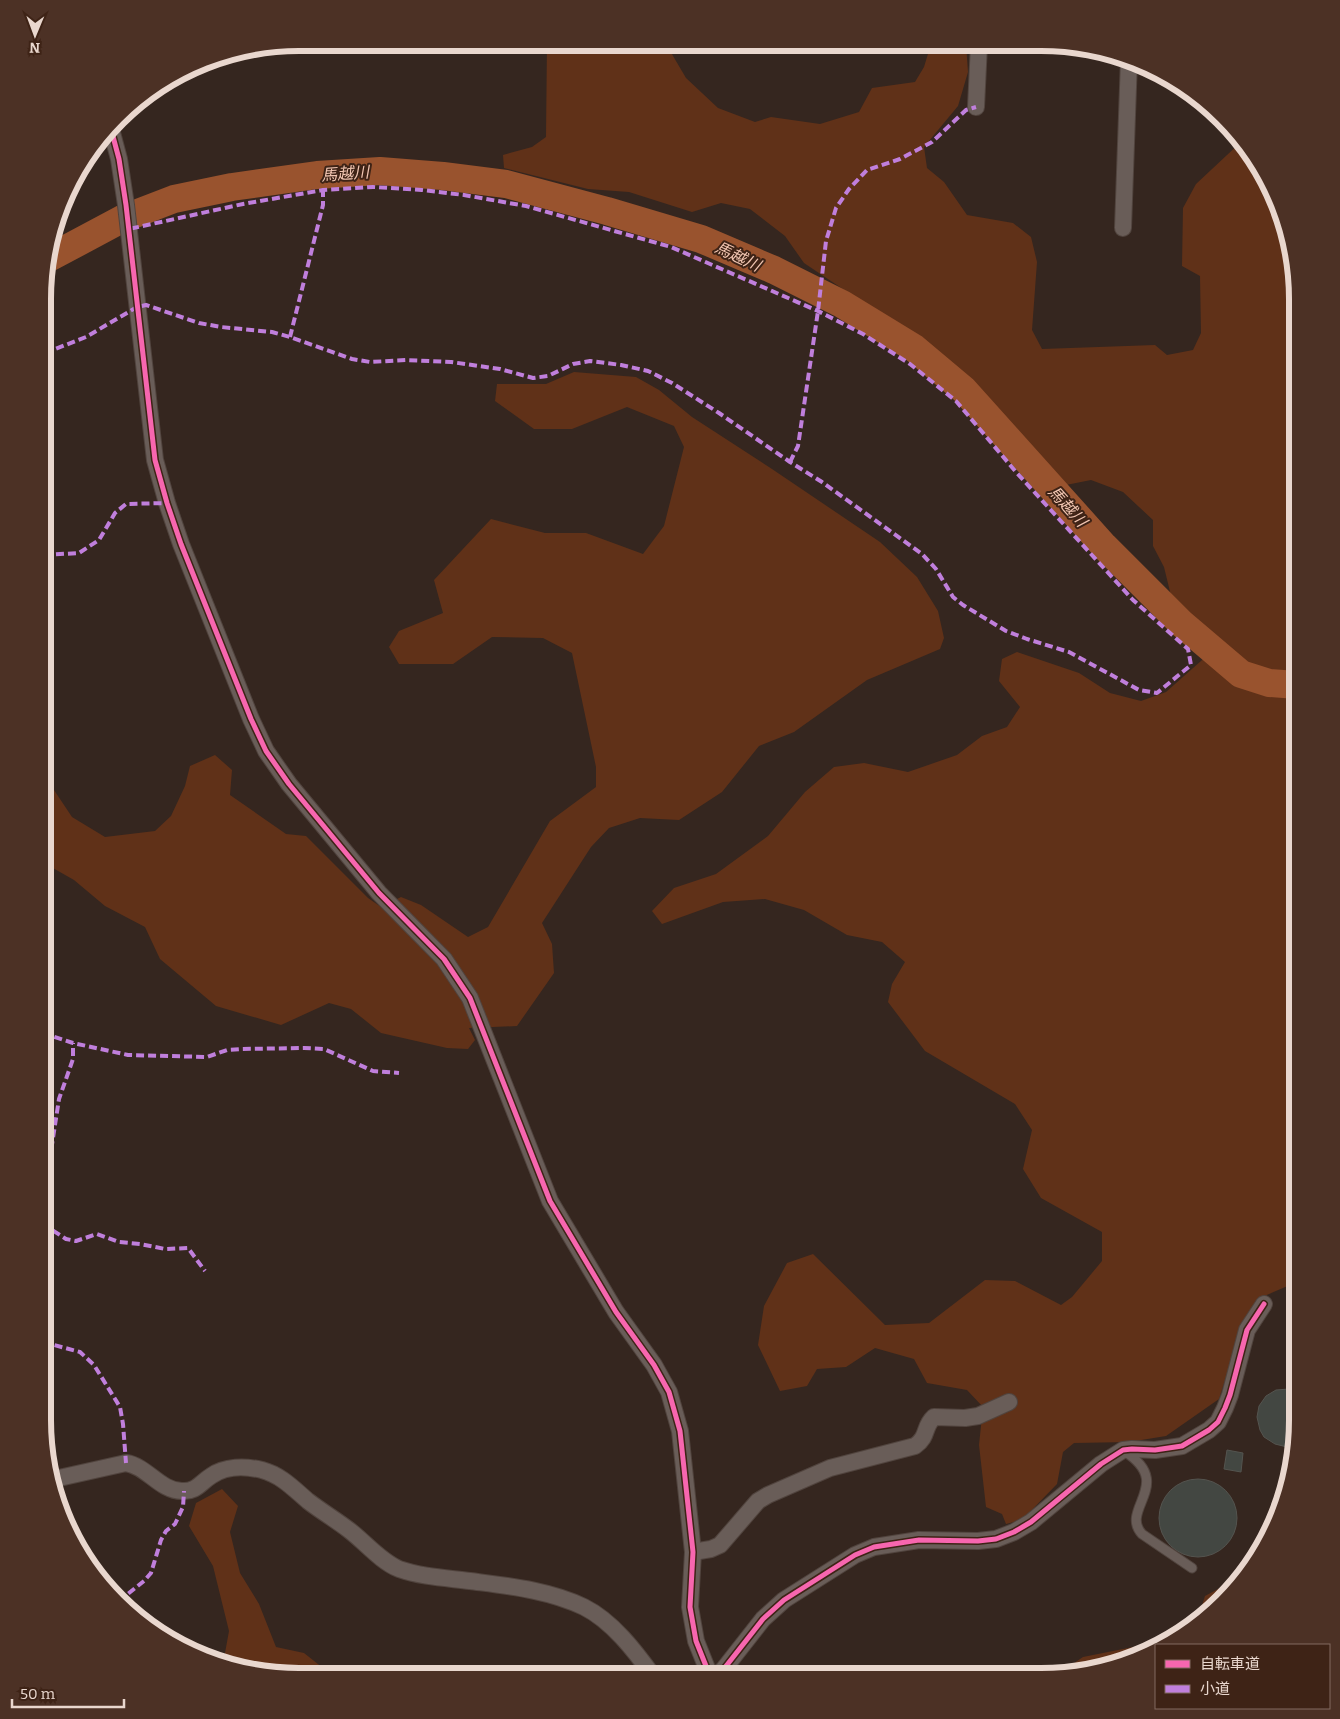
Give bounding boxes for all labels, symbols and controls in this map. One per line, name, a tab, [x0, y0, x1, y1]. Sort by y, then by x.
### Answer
north arrow	[10, 10, 60, 60]
text: N	[29, 39, 40, 56]
water label: 馬越川	[320, 162, 372, 185]
water label: 馬越川	[712, 238, 765, 276]
water label: 馬越川	[1045, 482, 1092, 532]
legend	[1155, 1644, 1330, 1709]
text: 自転車道	[1200, 1655, 1260, 1673]
scale bar	[12, 1676, 125, 1708]
text: 小道	[1200, 1680, 1230, 1698]
text: 50 m	[20, 1685, 56, 1703]

